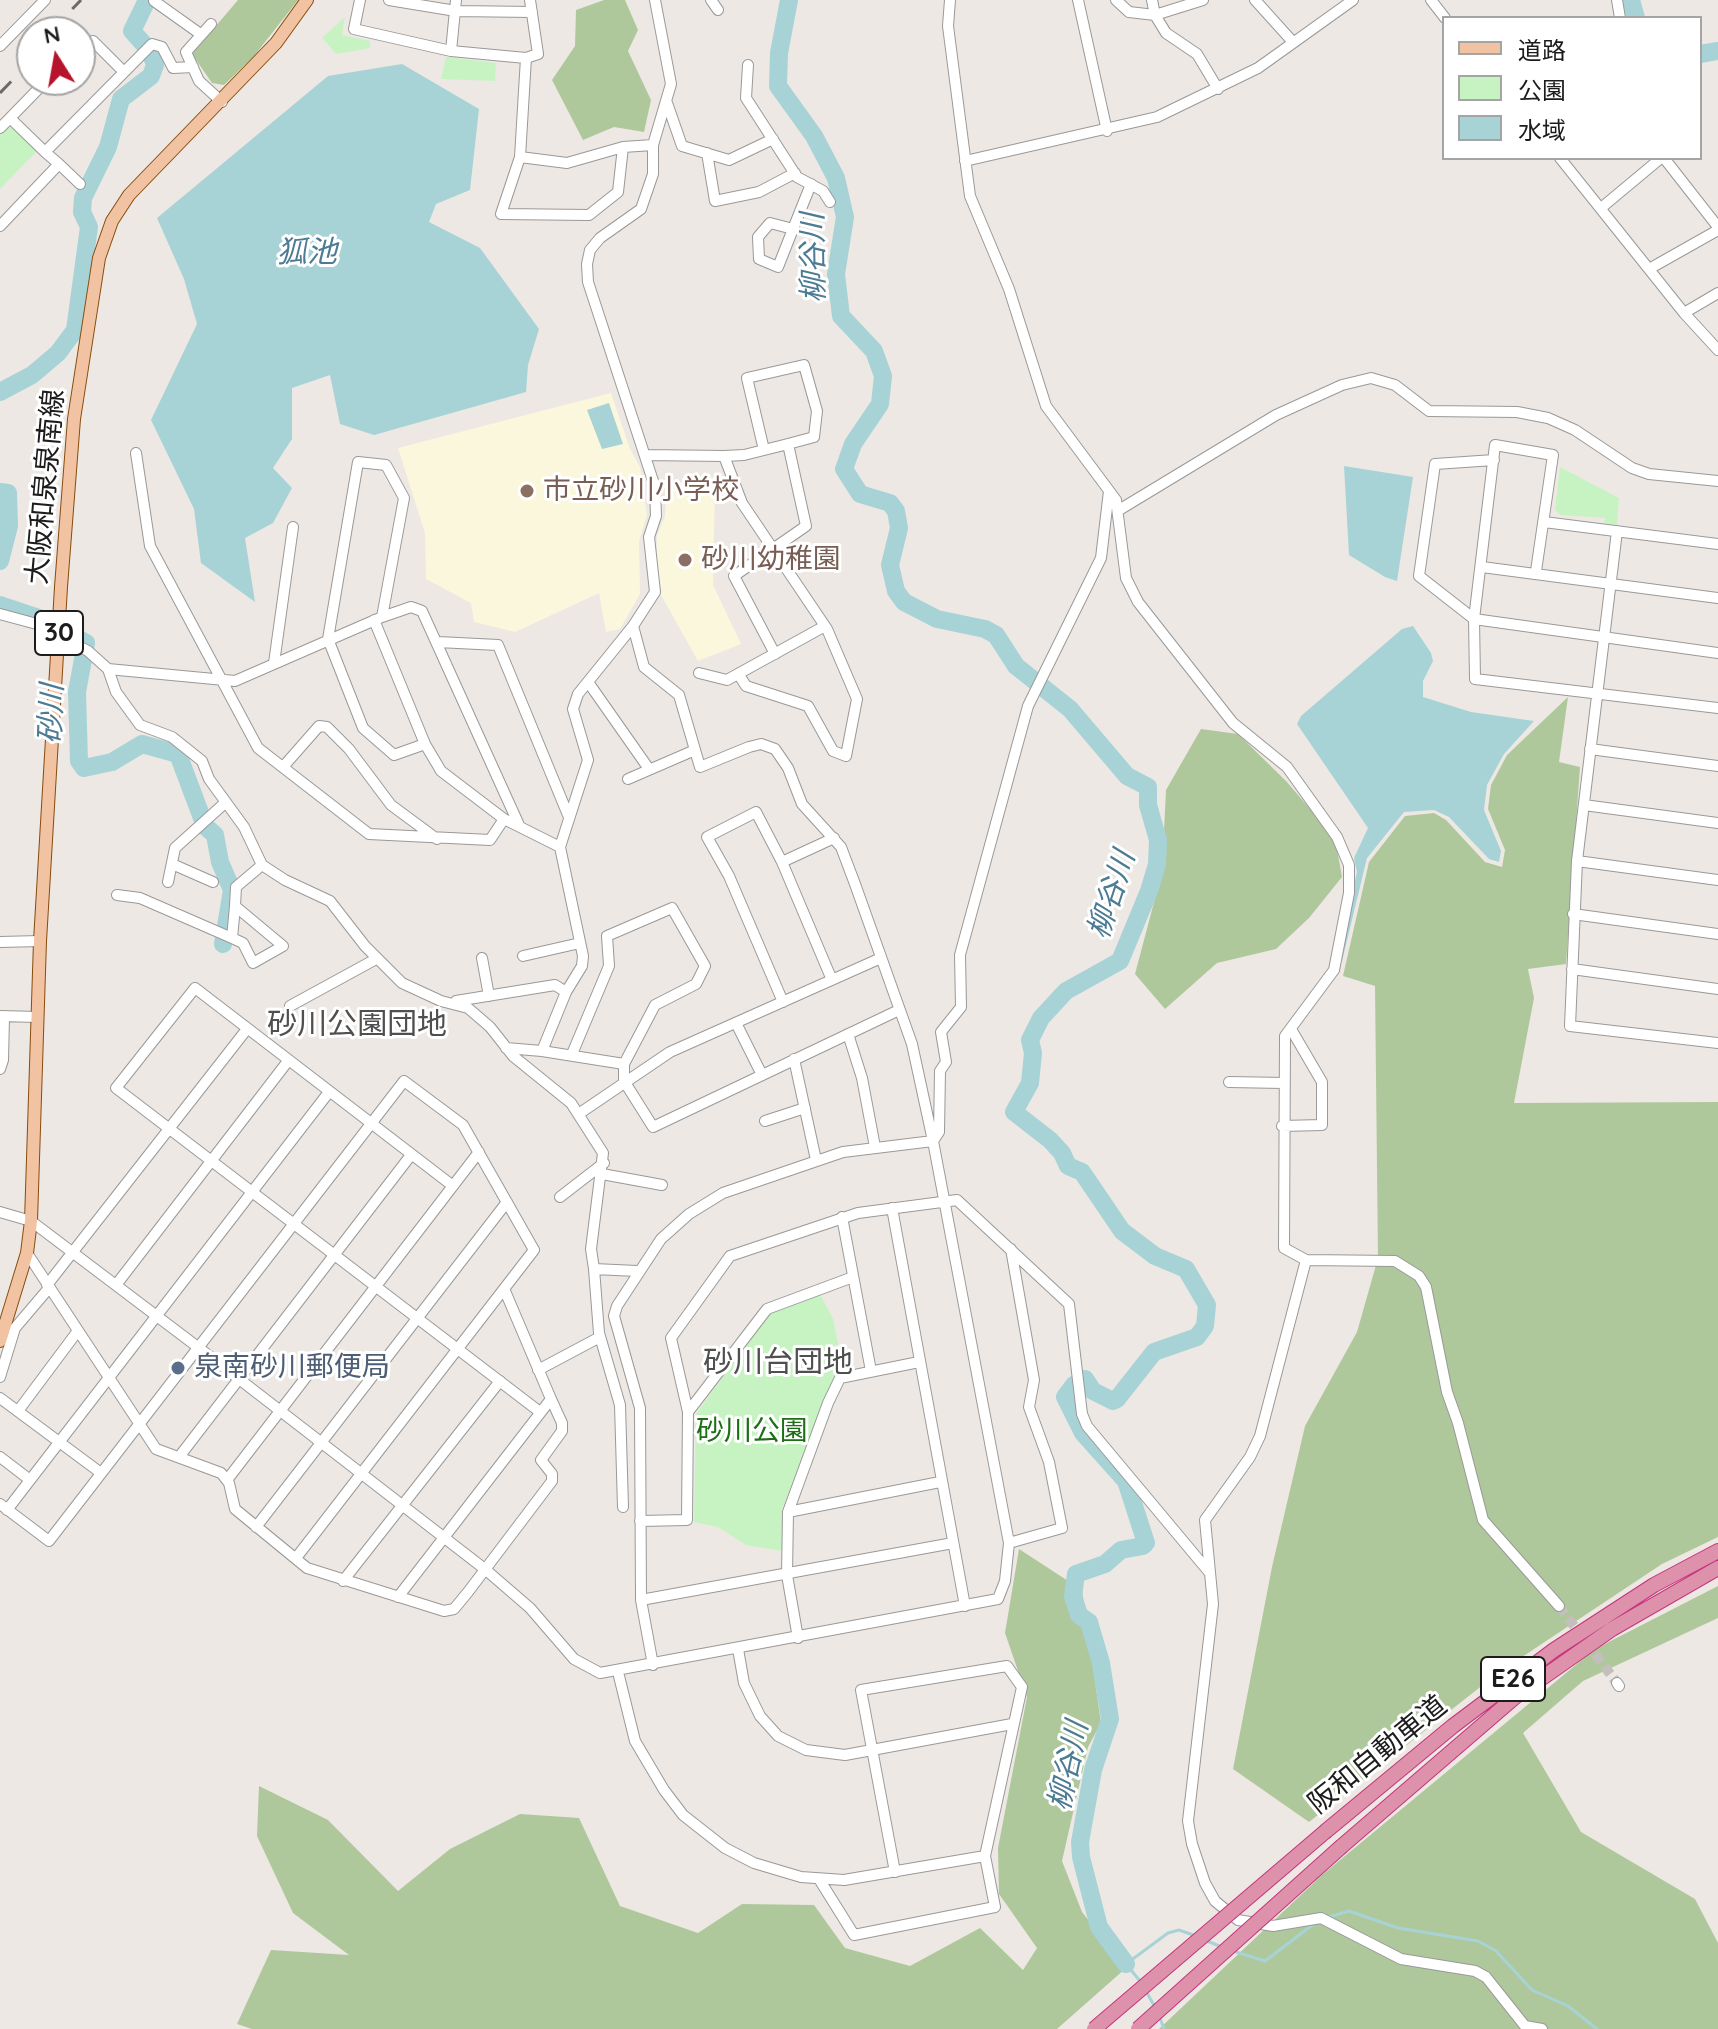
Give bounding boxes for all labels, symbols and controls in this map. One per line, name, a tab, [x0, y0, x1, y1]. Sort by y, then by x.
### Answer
north arrow	[16, 16, 96, 96]
legend	[1442, 16, 1702, 160]
text: N	[41, 19, 62, 50]
text: 道路	[1518, 35, 1566, 65]
text: 公園	[1518, 75, 1566, 105]
text: 水域	[1518, 115, 1566, 145]
water label: 柳谷川	[795, 213, 833, 303]
water label: 狐池	[277, 235, 337, 271]
street label: 大阪和泉泉南線	[21, 388, 71, 586]
place label: 市立砂川小学校	[543, 474, 739, 508]
marker: 市立砂川小学校	[518, 482, 536, 500]
place label: 砂川幼稚園	[701, 543, 841, 577]
marker: 砂川幼稚園	[676, 551, 694, 569]
road number: 30	[35, 611, 83, 655]
water label: 砂川	[33, 683, 71, 745]
water label: 柳谷川	[1081, 847, 1143, 943]
district label: 砂川公園団地	[267, 1007, 447, 1043]
district label: 砂川台団地	[703, 1345, 853, 1381]
place label: 泉南砂川郵便局	[194, 1351, 390, 1385]
marker: 泉南砂川郵便局	[169, 1359, 187, 1377]
park label: 砂川公園	[696, 1415, 808, 1449]
road number: E26	[1481, 1657, 1545, 1701]
street label: 阪和自動車道	[1302, 1689, 1454, 1821]
water label: 柳谷川	[1042, 1718, 1096, 1814]

